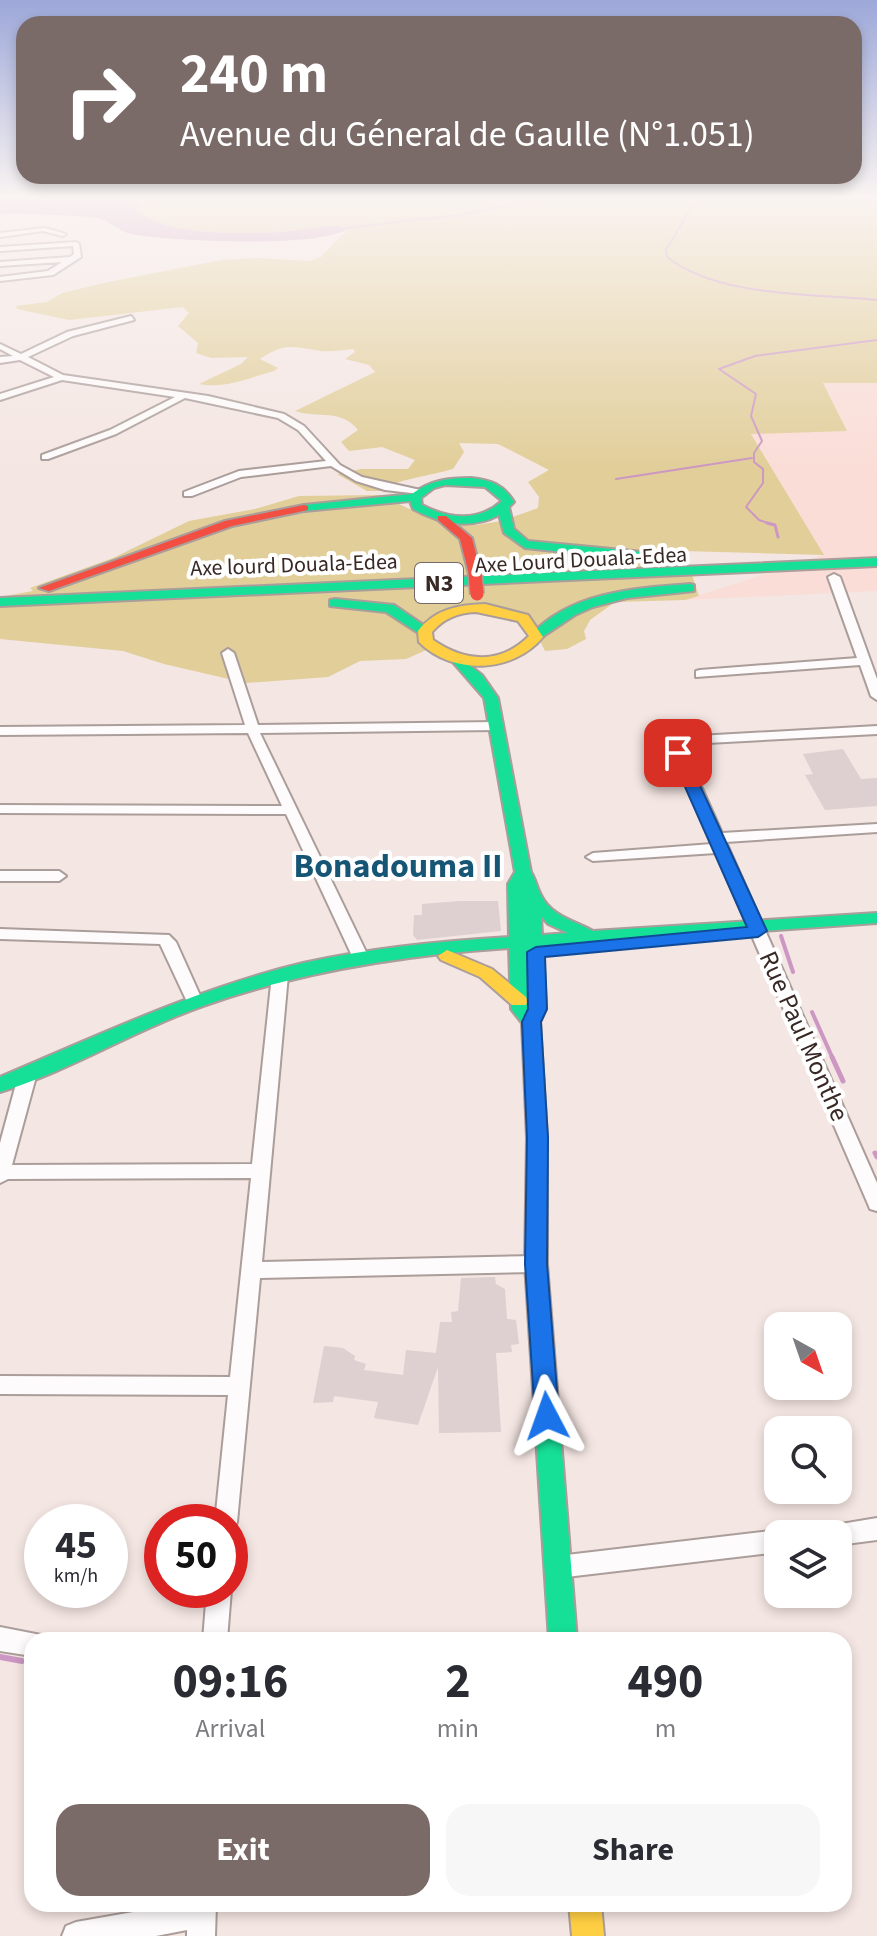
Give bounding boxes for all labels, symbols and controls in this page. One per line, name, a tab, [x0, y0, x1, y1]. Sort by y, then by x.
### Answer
text: 240 m	[180, 35, 328, 114]
icon: right	[48, 48, 152, 152]
text: Avenue du Géneral de Gaulle (N°1.051)	[180, 109, 755, 160]
street label: Axe Lourd Douala-Edea	[474, 538, 688, 582]
street label: Axe lourd Douala-Edea	[190, 545, 398, 585]
road number: N3	[415, 563, 463, 603]
pin	[644, 719, 712, 787]
icon: arrive	[656, 731, 700, 775]
district label: Bonadouma II	[294, 842, 502, 891]
street label: Rue Paul Monthe	[750, 945, 858, 1127]
north arrow	[764, 1312, 852, 1400]
map controls	[764, 1312, 852, 1608]
position arrow	[505, 1374, 589, 1458]
button: search	[764, 1416, 852, 1504]
speed limit sign: 50	[144, 1504, 248, 1608]
text: 45	[55, 1517, 97, 1574]
button: layers	[764, 1520, 852, 1608]
text: km/h	[54, 1562, 98, 1590]
text: 09:16	[172, 1648, 288, 1716]
text: 2	[445, 1648, 471, 1716]
text: 490	[627, 1648, 703, 1716]
text: Arrival	[195, 1710, 265, 1747]
text: min	[437, 1710, 479, 1747]
text: m	[655, 1710, 676, 1747]
button: Exit	[56, 1804, 430, 1896]
button: Share	[446, 1804, 820, 1896]

